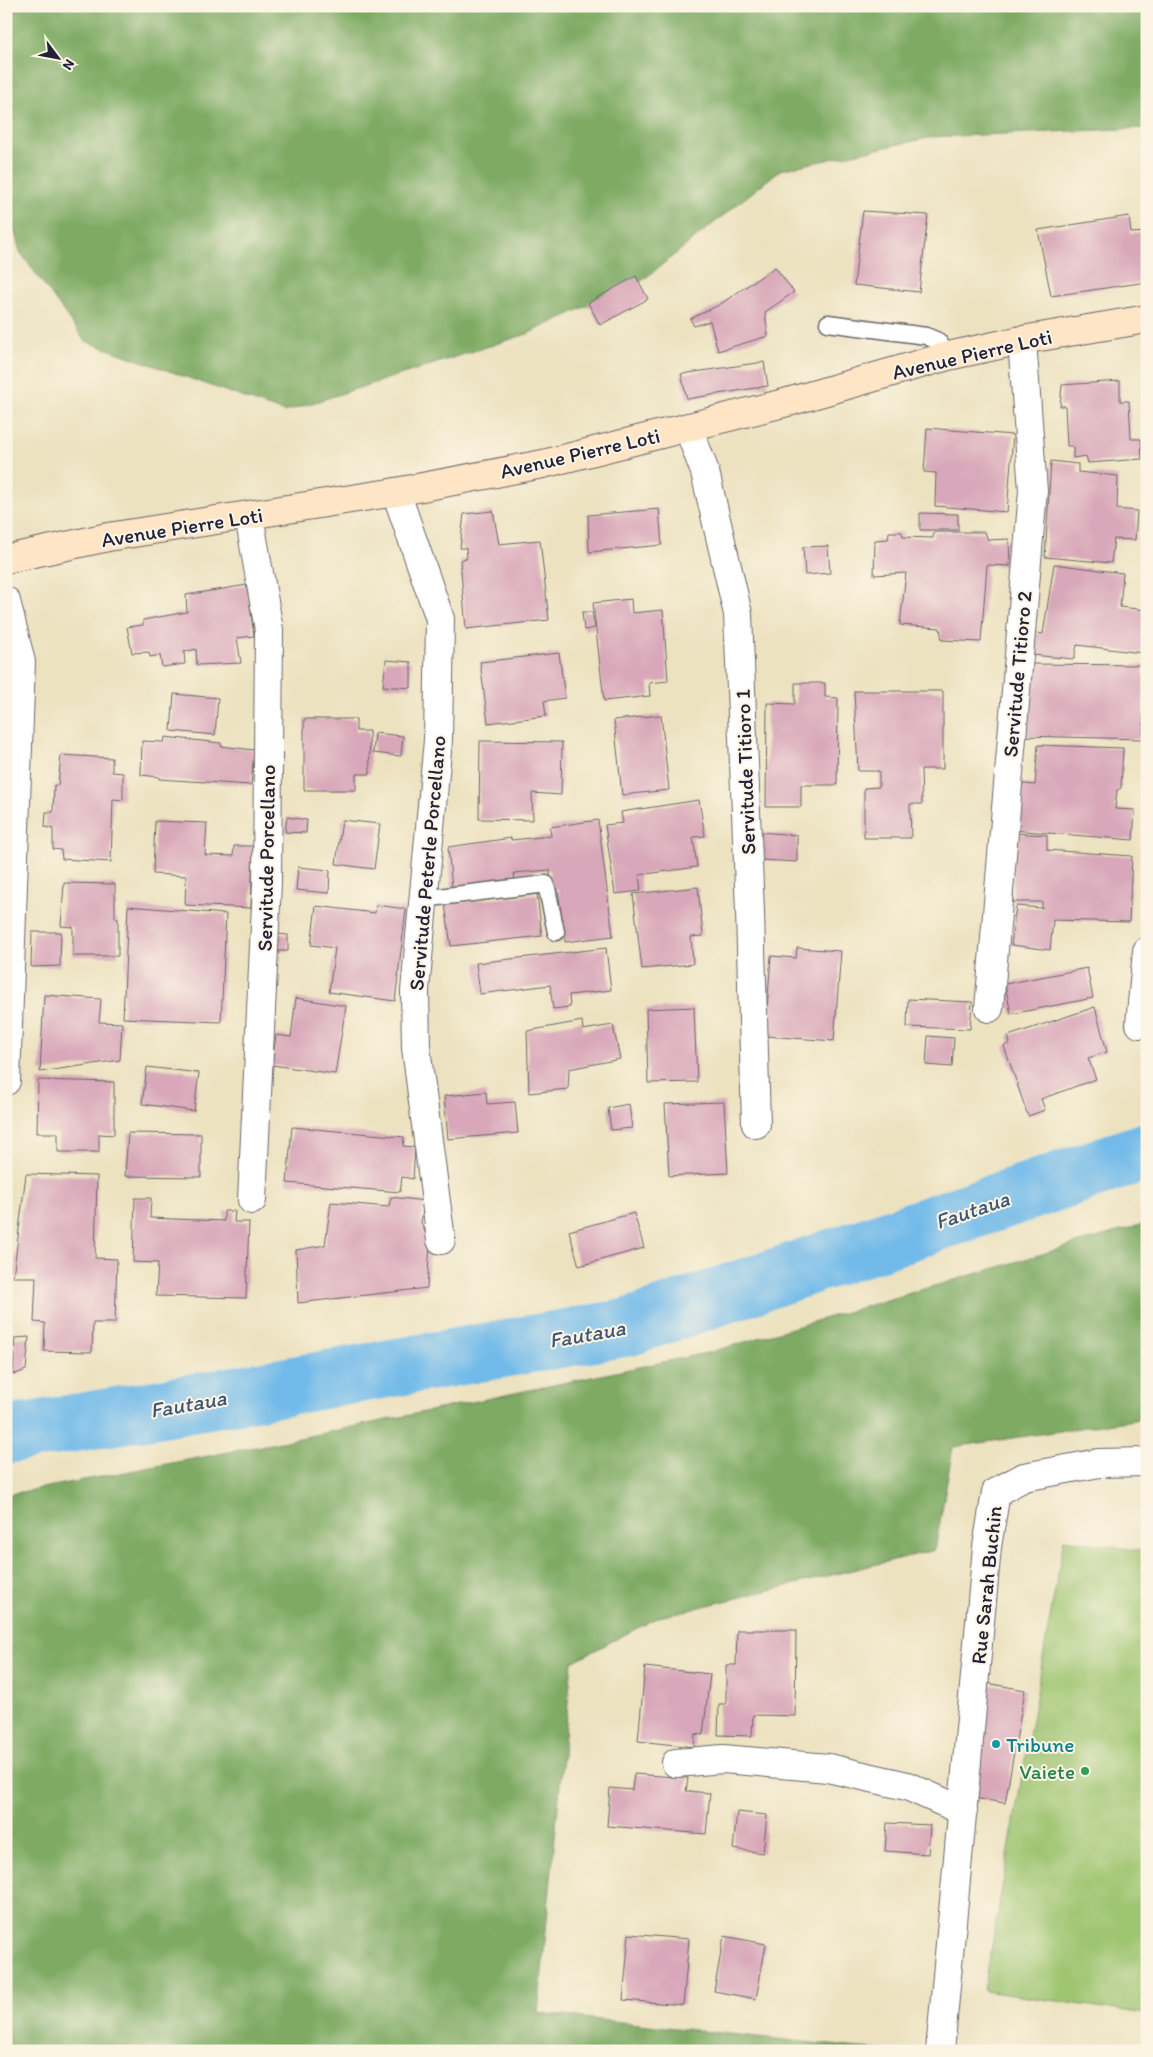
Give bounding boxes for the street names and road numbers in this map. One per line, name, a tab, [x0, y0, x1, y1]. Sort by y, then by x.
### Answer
street label: Avenue Pierre Loti	[890, 323, 1054, 385]
street label: Avenue Pierre Loti	[498, 422, 662, 484]
street label: Avenue Pierre Loti	[99, 502, 265, 552]
street label: Servitude Titioro 2	[997, 590, 1037, 758]
street label: Servitude Titioro 1	[730, 689, 760, 855]
street label: Servitude Peterle Porcellano	[403, 734, 451, 992]
street label: Servitude Porcellano	[252, 764, 280, 952]
street label: Rue Sarah Buchin	[965, 1504, 1007, 1666]

